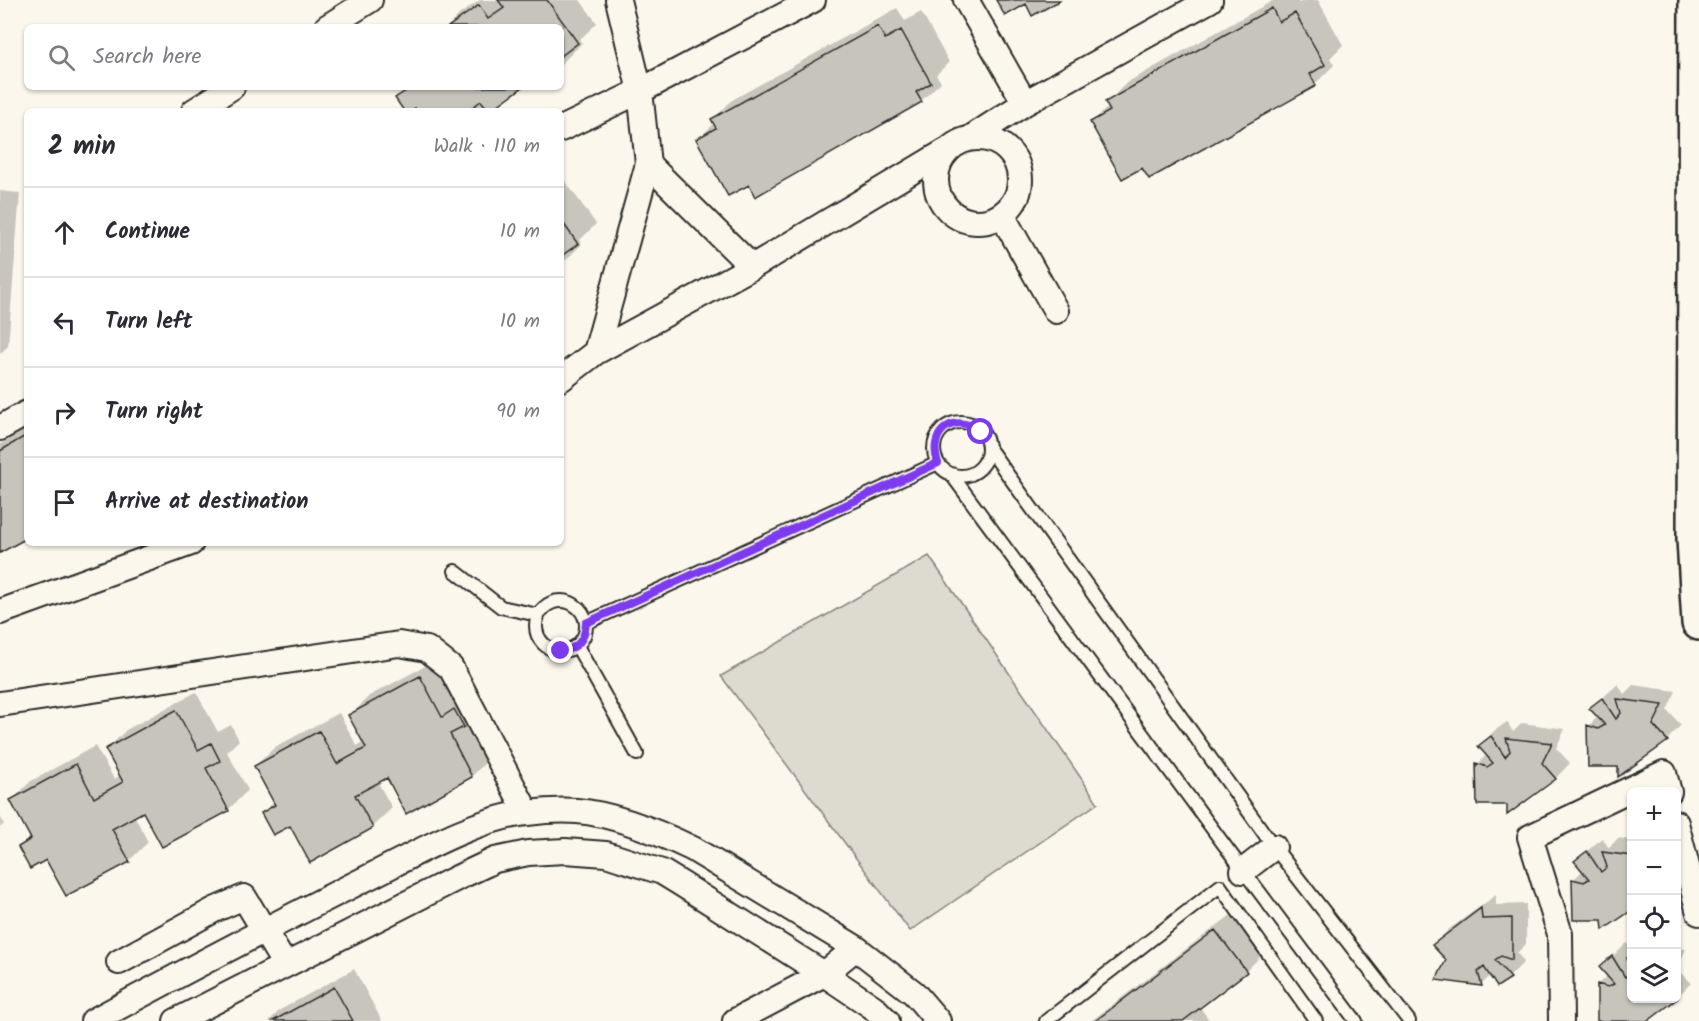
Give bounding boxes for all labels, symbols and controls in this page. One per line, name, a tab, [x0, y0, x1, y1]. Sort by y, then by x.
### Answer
search box	[24, 24, 564, 90]
text: Search here	[93, 40, 201, 75]
icon: search	[45, 41, 78, 74]
text: 2 min	[48, 126, 116, 168]
text: Walk · 110 m	[433, 131, 540, 163]
text: Continue	[105, 215, 190, 250]
icon: ahead	[48, 216, 81, 249]
text: 10 m	[500, 216, 540, 248]
text: Turn left	[105, 305, 192, 340]
icon: left	[48, 306, 81, 339]
text: 10 m	[500, 306, 540, 338]
text: Turn right	[105, 395, 203, 430]
icon: right	[48, 396, 81, 429]
text: 90 m	[496, 396, 540, 428]
route start	[967, 418, 993, 444]
text: Arrive at destination	[105, 485, 308, 520]
icon: arrive	[48, 486, 81, 519]
route end	[547, 637, 573, 663]
map controls	[1627, 787, 1681, 1003]
button: +	[1627, 787, 1681, 841]
button: −	[1627, 841, 1681, 895]
button: locate	[1627, 895, 1681, 949]
button: layers	[1627, 949, 1681, 1003]

